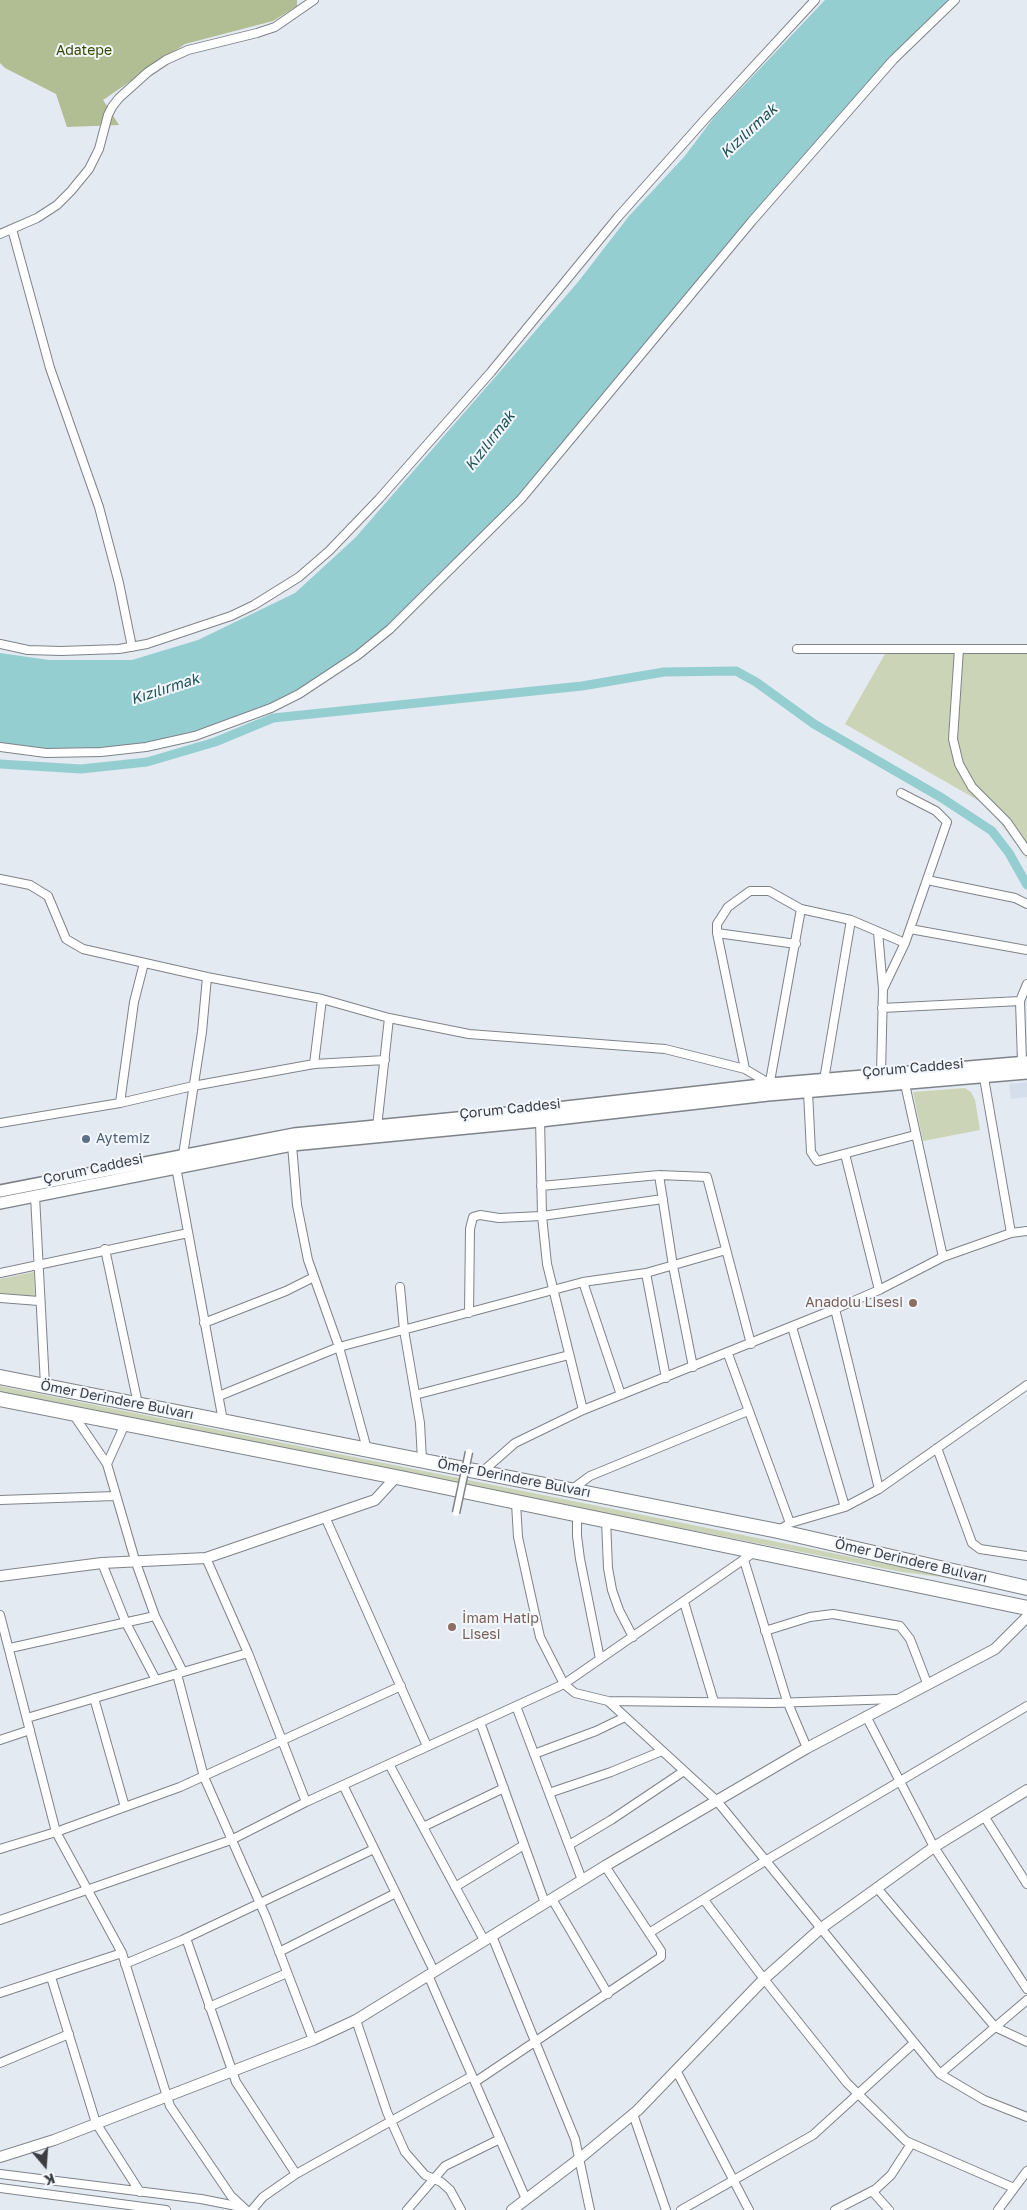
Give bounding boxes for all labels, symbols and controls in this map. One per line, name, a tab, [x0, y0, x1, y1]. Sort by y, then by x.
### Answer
park label: Adatepe	[56, 43, 112, 59]
water label: Kızılırmak	[717, 100, 781, 162]
water label: Kızılırmak	[461, 408, 519, 474]
water label: Kızılırmak	[128, 669, 202, 709]
street label: Çorum Caddesi	[862, 1055, 964, 1081]
street label: Çorum Caddesi	[459, 1095, 561, 1123]
place label: Aytemiz	[96, 1131, 150, 1147]
marker: Aytemiz	[80, 1133, 92, 1145]
street label: Çorum Caddesi	[42, 1150, 144, 1188]
place label: Anadolu Lisesi	[805, 1295, 903, 1311]
marker: Anadolu Lisesi	[907, 1297, 919, 1309]
street label: Ömer Derindere Bulvarı	[39, 1377, 195, 1423]
street label: Ömer Derindere Bulvarı	[436, 1455, 592, 1501]
street label: Ömer Derindere Bulvarı	[833, 1535, 989, 1587]
place label: İmam Hatip Lisesi	[462, 1611, 539, 1644]
marker: İmam Hatip Lisesi	[446, 1621, 458, 1633]
north arrow	[20, 2140, 70, 2190]
text: K	[42, 2170, 57, 2189]

